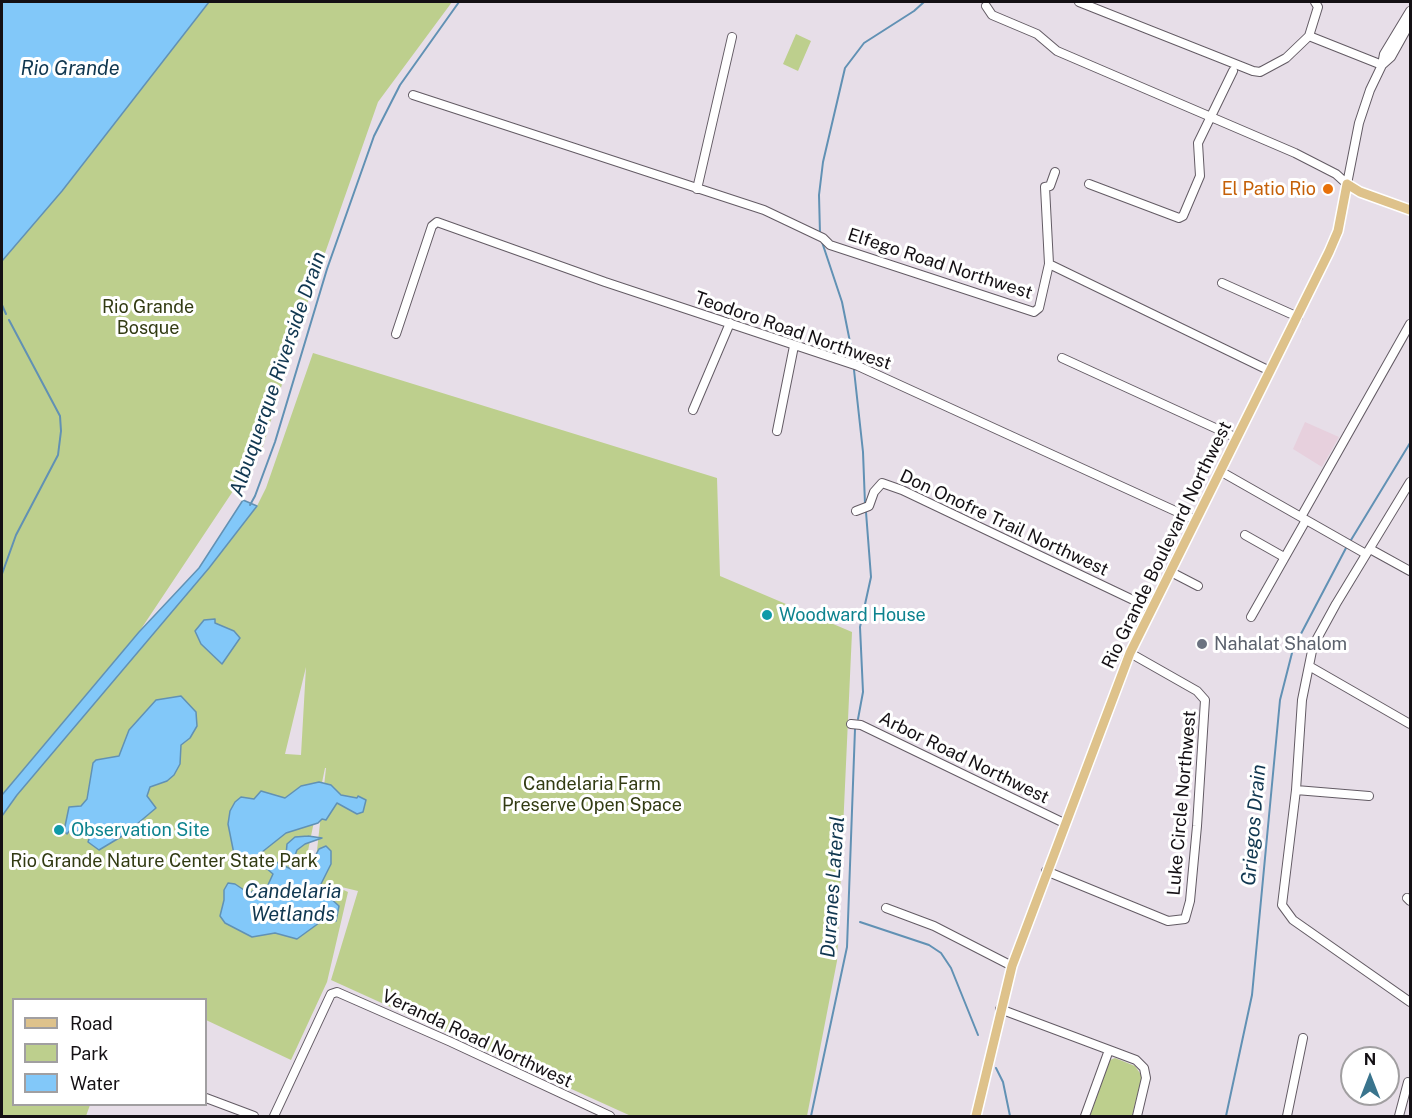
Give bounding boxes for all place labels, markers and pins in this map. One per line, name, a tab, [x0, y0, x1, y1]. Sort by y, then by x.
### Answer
place label: El Patio Rio	[1222, 178, 1316, 200]
marker: El Patio Rio	[1321, 182, 1335, 196]
place label: Woodward House	[779, 604, 926, 626]
marker: Woodward House	[760, 608, 774, 622]
place label: Nahalat Shalom	[1214, 633, 1347, 655]
marker: Nahalat Shalom	[1195, 637, 1209, 651]
place label: Observation Site	[71, 819, 210, 841]
marker: Observation Site	[52, 823, 66, 837]

